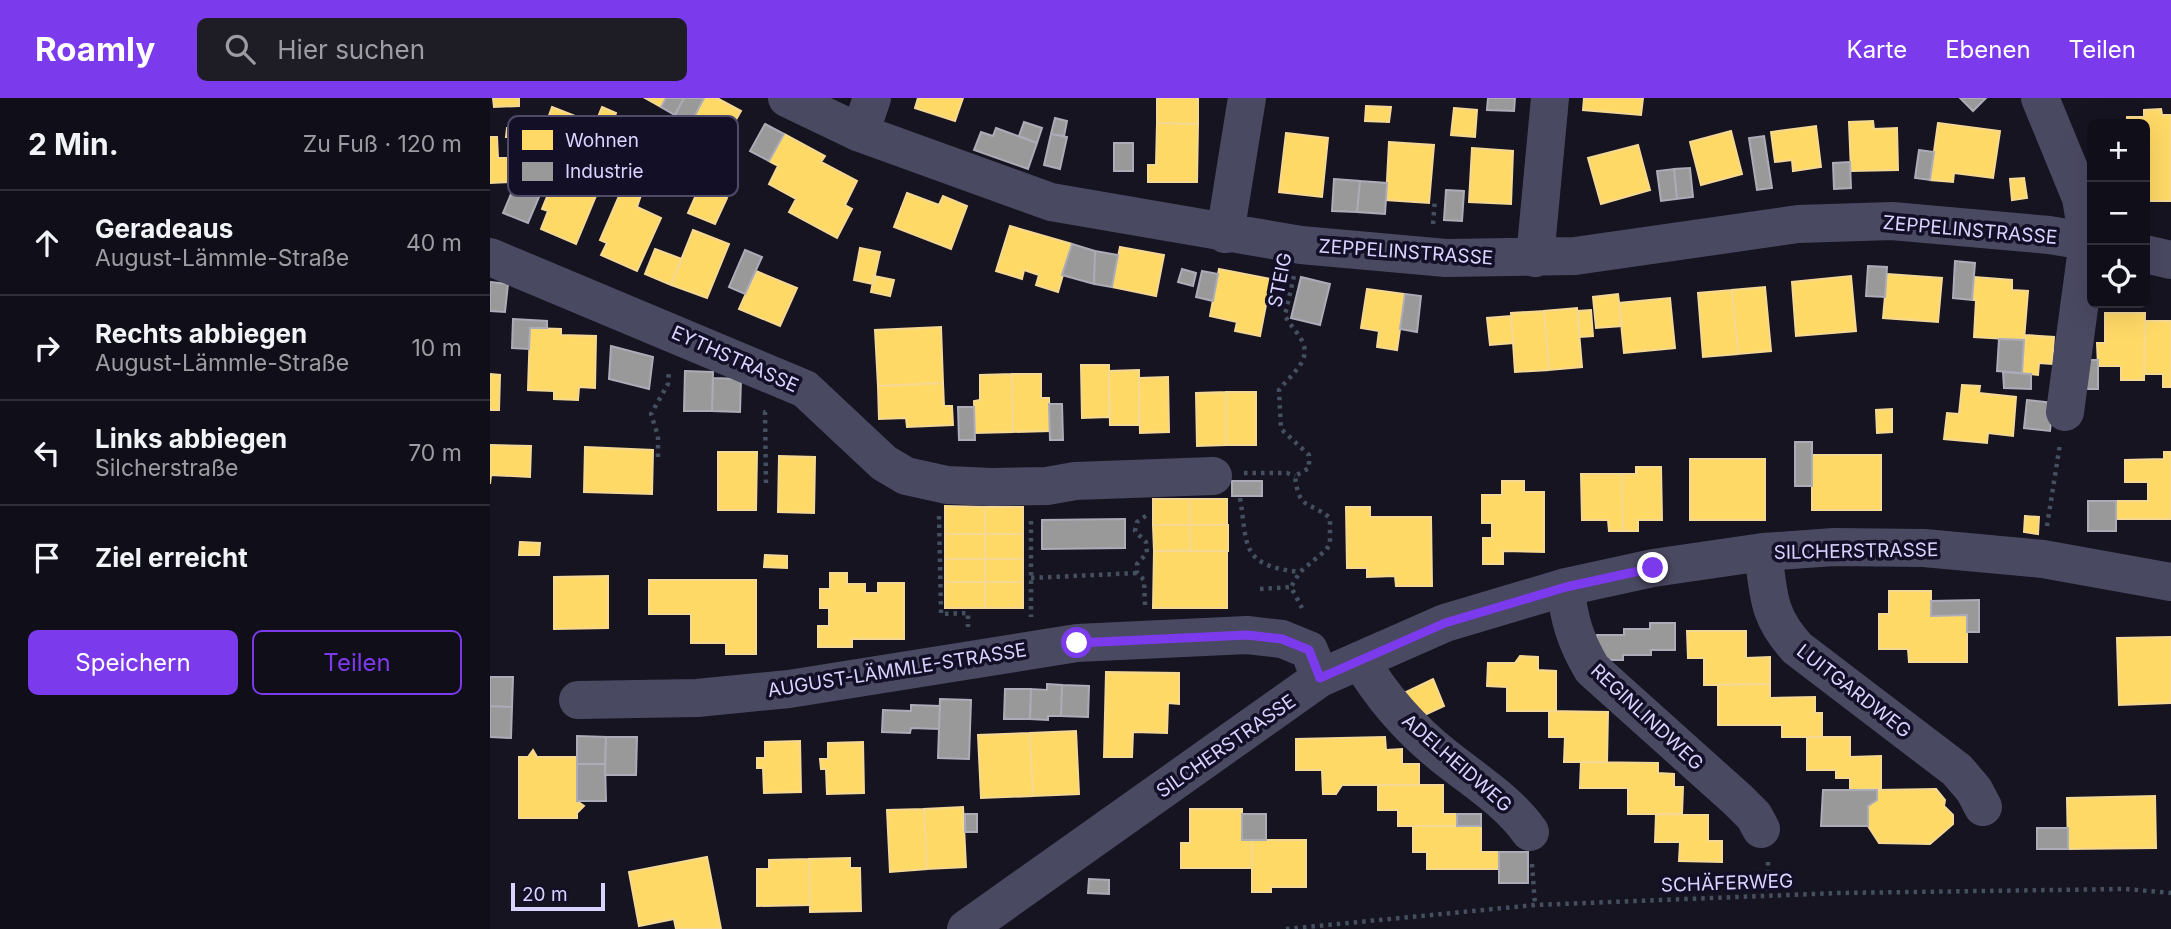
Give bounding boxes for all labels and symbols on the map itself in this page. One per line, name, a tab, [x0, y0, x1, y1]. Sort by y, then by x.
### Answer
legend	[508, 116, 738, 196]
text: Wohnen	[565, 129, 639, 152]
text: Industrie	[565, 160, 644, 183]
street label: ZEPPELINSTRASSE	[1882, 211, 2058, 249]
street label: ZEPPELINSTRASSE	[1318, 234, 1494, 270]
street label: STEIG	[1263, 251, 1297, 309]
street label: EYTHSTRASSE	[668, 321, 802, 397]
street label: SILCHERSTRASSE	[1773, 538, 1939, 564]
route end	[1637, 552, 1668, 583]
route start	[1061, 627, 1092, 658]
street label: AUGUST-LÄMMLE-STRASSE	[766, 638, 1028, 702]
street label: LUITGARDWEG	[1792, 639, 1916, 743]
street label: REGINLINDWEG	[1586, 659, 1708, 775]
street label: SILCHERSTRASSE	[1152, 689, 1300, 803]
street label: ADELHEIDWEG	[1398, 709, 1516, 817]
street label: SCHÄFERWEG	[1660, 869, 1794, 897]
scale bar	[511, 880, 606, 912]

